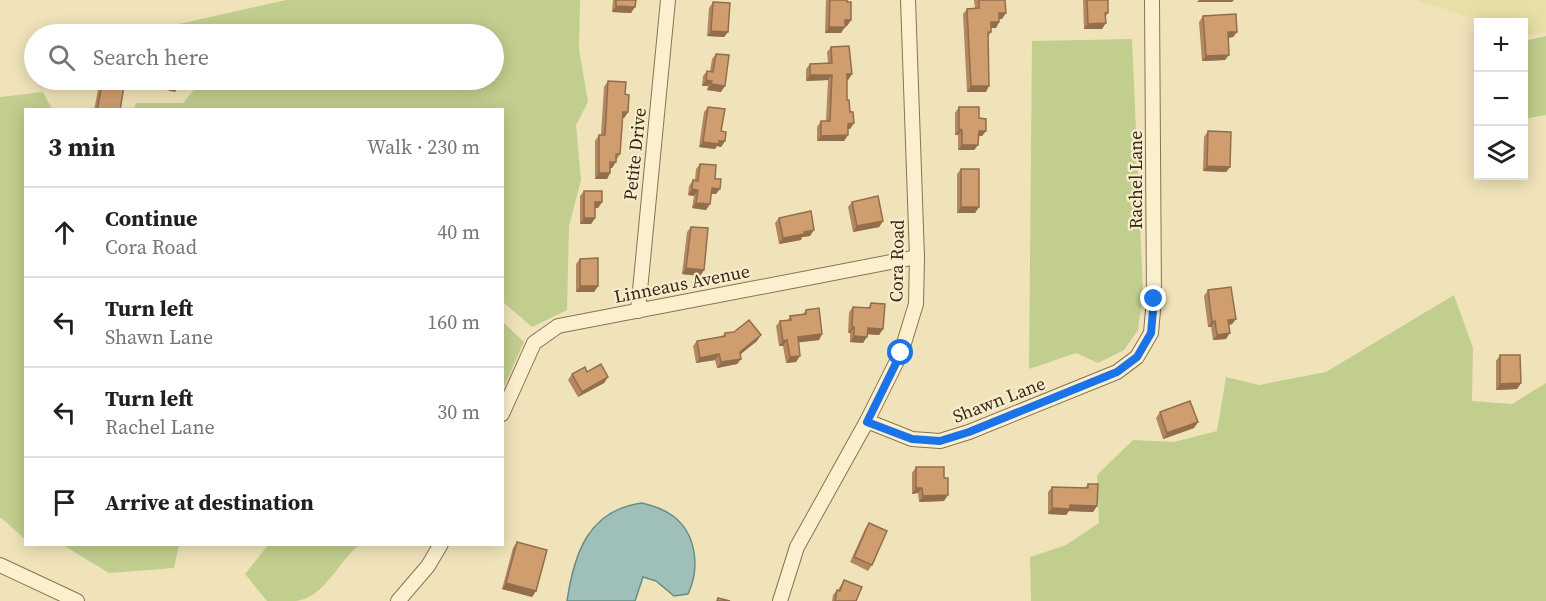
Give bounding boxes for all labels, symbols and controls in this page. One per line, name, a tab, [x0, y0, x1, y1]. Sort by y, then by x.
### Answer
map controls	[1474, 18, 1528, 180]
button: +	[1474, 18, 1528, 72]
search box	[24, 24, 504, 90]
icon: search	[45, 41, 78, 74]
text: Search here	[93, 42, 209, 72]
button: −	[1474, 72, 1528, 126]
street label: Petite Drive	[617, 106, 652, 202]
button: layers	[1474, 126, 1528, 180]
text: 3 min	[48, 129, 115, 165]
street label: Rachel Lane	[1123, 131, 1148, 229]
text: Walk · 230 m	[367, 133, 480, 161]
text: Continue	[105, 203, 198, 233]
icon: ahead	[48, 216, 81, 249]
text: 40 m	[437, 218, 480, 246]
street label: Cora Road	[883, 219, 910, 303]
text: Cora Road	[105, 233, 197, 261]
street label: Linneaus Avenue	[612, 258, 752, 309]
route end	[1140, 285, 1166, 311]
text: Turn left	[105, 293, 193, 323]
icon: left	[48, 306, 81, 339]
text: 160 m	[427, 308, 480, 336]
text: Shawn Lane	[105, 323, 213, 351]
route start	[887, 339, 913, 365]
street label: Shawn Lane	[949, 370, 1049, 429]
text: Turn left	[105, 383, 193, 413]
icon: left	[48, 396, 81, 429]
text: 30 m	[437, 398, 480, 426]
text: Rachel Lane	[105, 413, 215, 441]
icon: arrive	[48, 486, 81, 519]
text: Arrive at destination	[105, 487, 314, 517]

